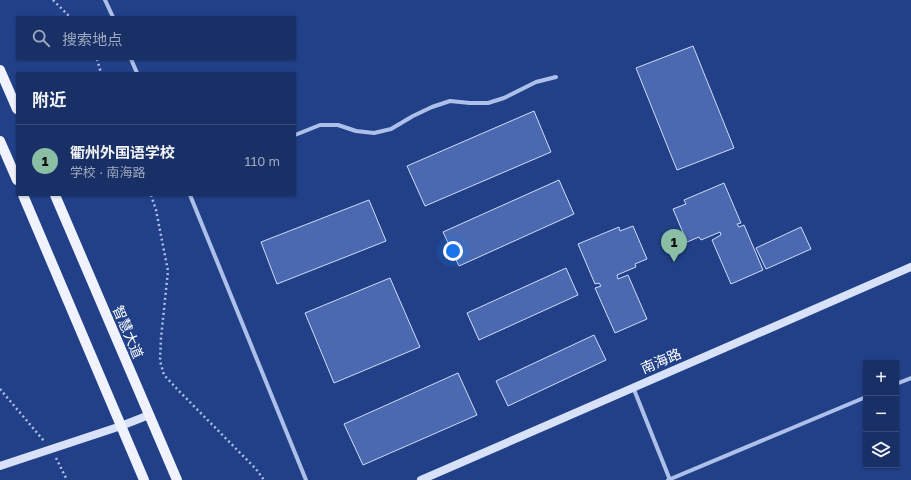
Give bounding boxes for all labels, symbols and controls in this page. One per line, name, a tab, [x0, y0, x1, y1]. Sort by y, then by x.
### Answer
search box	[16, 16, 296, 60]
icon: search	[30, 27, 52, 49]
text: 搜索地点	[62, 30, 122, 48]
text: 附近	[32, 89, 66, 110]
text: 衢州外国语学校	[70, 143, 175, 161]
text: 1	[42, 153, 48, 169]
text: 110 m	[245, 153, 280, 169]
text: 学校 · 南海路	[70, 164, 145, 180]
pin: 1	[661, 229, 687, 262]
your location	[443, 241, 463, 261]
street label: 智慧大道	[110, 303, 147, 361]
street label: 南海路	[638, 345, 683, 377]
map controls	[863, 360, 899, 468]
button: +	[863, 360, 899, 396]
button: −	[863, 396, 899, 432]
button: layers	[863, 432, 899, 468]

